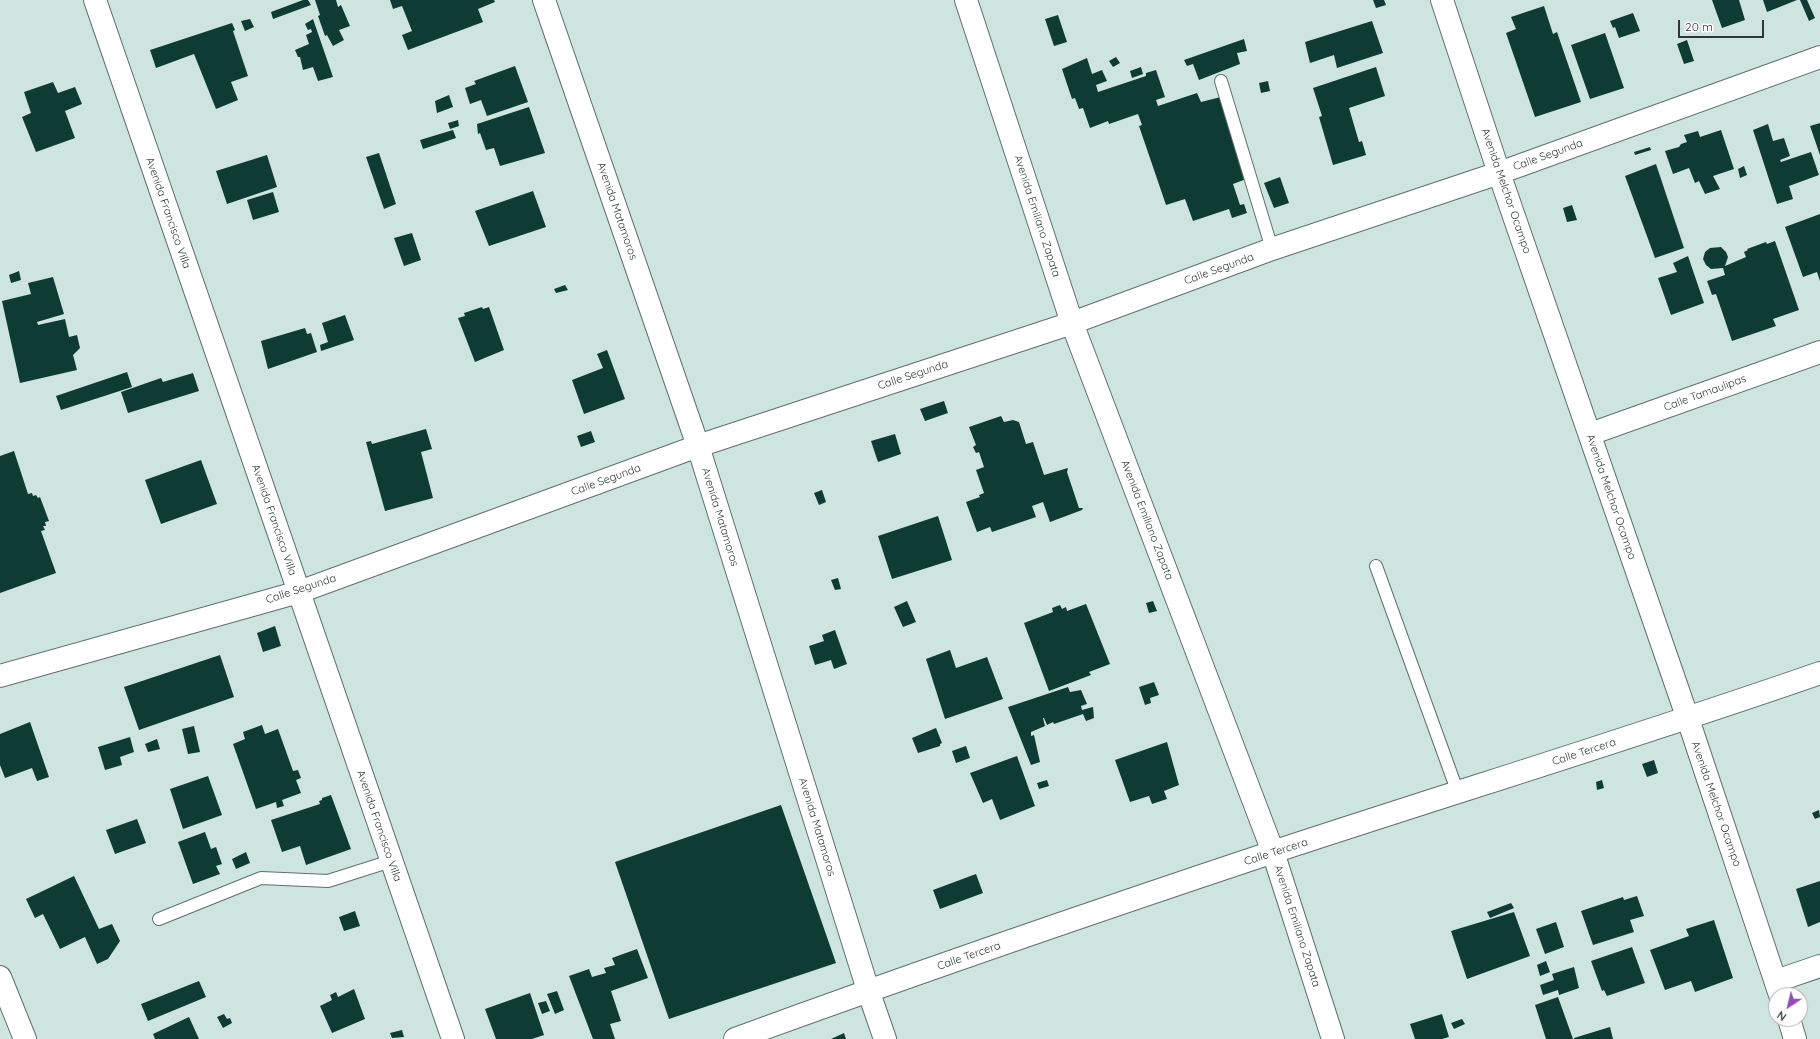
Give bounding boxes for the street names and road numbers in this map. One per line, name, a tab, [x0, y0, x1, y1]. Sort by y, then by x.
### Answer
street label: Avenida Melchor Ocampo	[1478, 127, 1534, 255]
street label: Calle Segunda	[1511, 136, 1585, 174]
street label: Avenida Emiliano Zapata	[1011, 153, 1063, 279]
street label: Avenida Francisco Villa	[143, 156, 193, 270]
street label: Avenida Matamoros	[594, 160, 640, 262]
street label: Calle Segunda	[1182, 250, 1256, 288]
street label: Calle Segunda	[876, 357, 950, 393]
street label: Calle Tamaulipas	[1662, 372, 1748, 414]
street label: Avenida Melchor Ocampo	[1583, 433, 1639, 561]
street label: Avenida Emiliano Zapata	[1118, 458, 1176, 582]
street label: Calle Segunda	[569, 461, 643, 499]
street label: Avenida Francisco Villa	[249, 463, 299, 577]
street label: Avenida Matamoros	[699, 466, 741, 568]
street label: Calle Segunda	[264, 571, 338, 607]
street label: Calle Tercera	[1550, 735, 1618, 769]
street label: Avenida Melchor Ocampo	[1688, 740, 1744, 868]
street label: Avenida Francisco Villa	[354, 769, 404, 883]
street label: Avenida Matamoros	[796, 776, 838, 878]
street label: Calle Tercera	[1242, 835, 1310, 869]
street label: Avenida Emiliano Zapata	[1271, 863, 1323, 989]
street label: Calle Tercera	[936, 939, 1002, 973]

